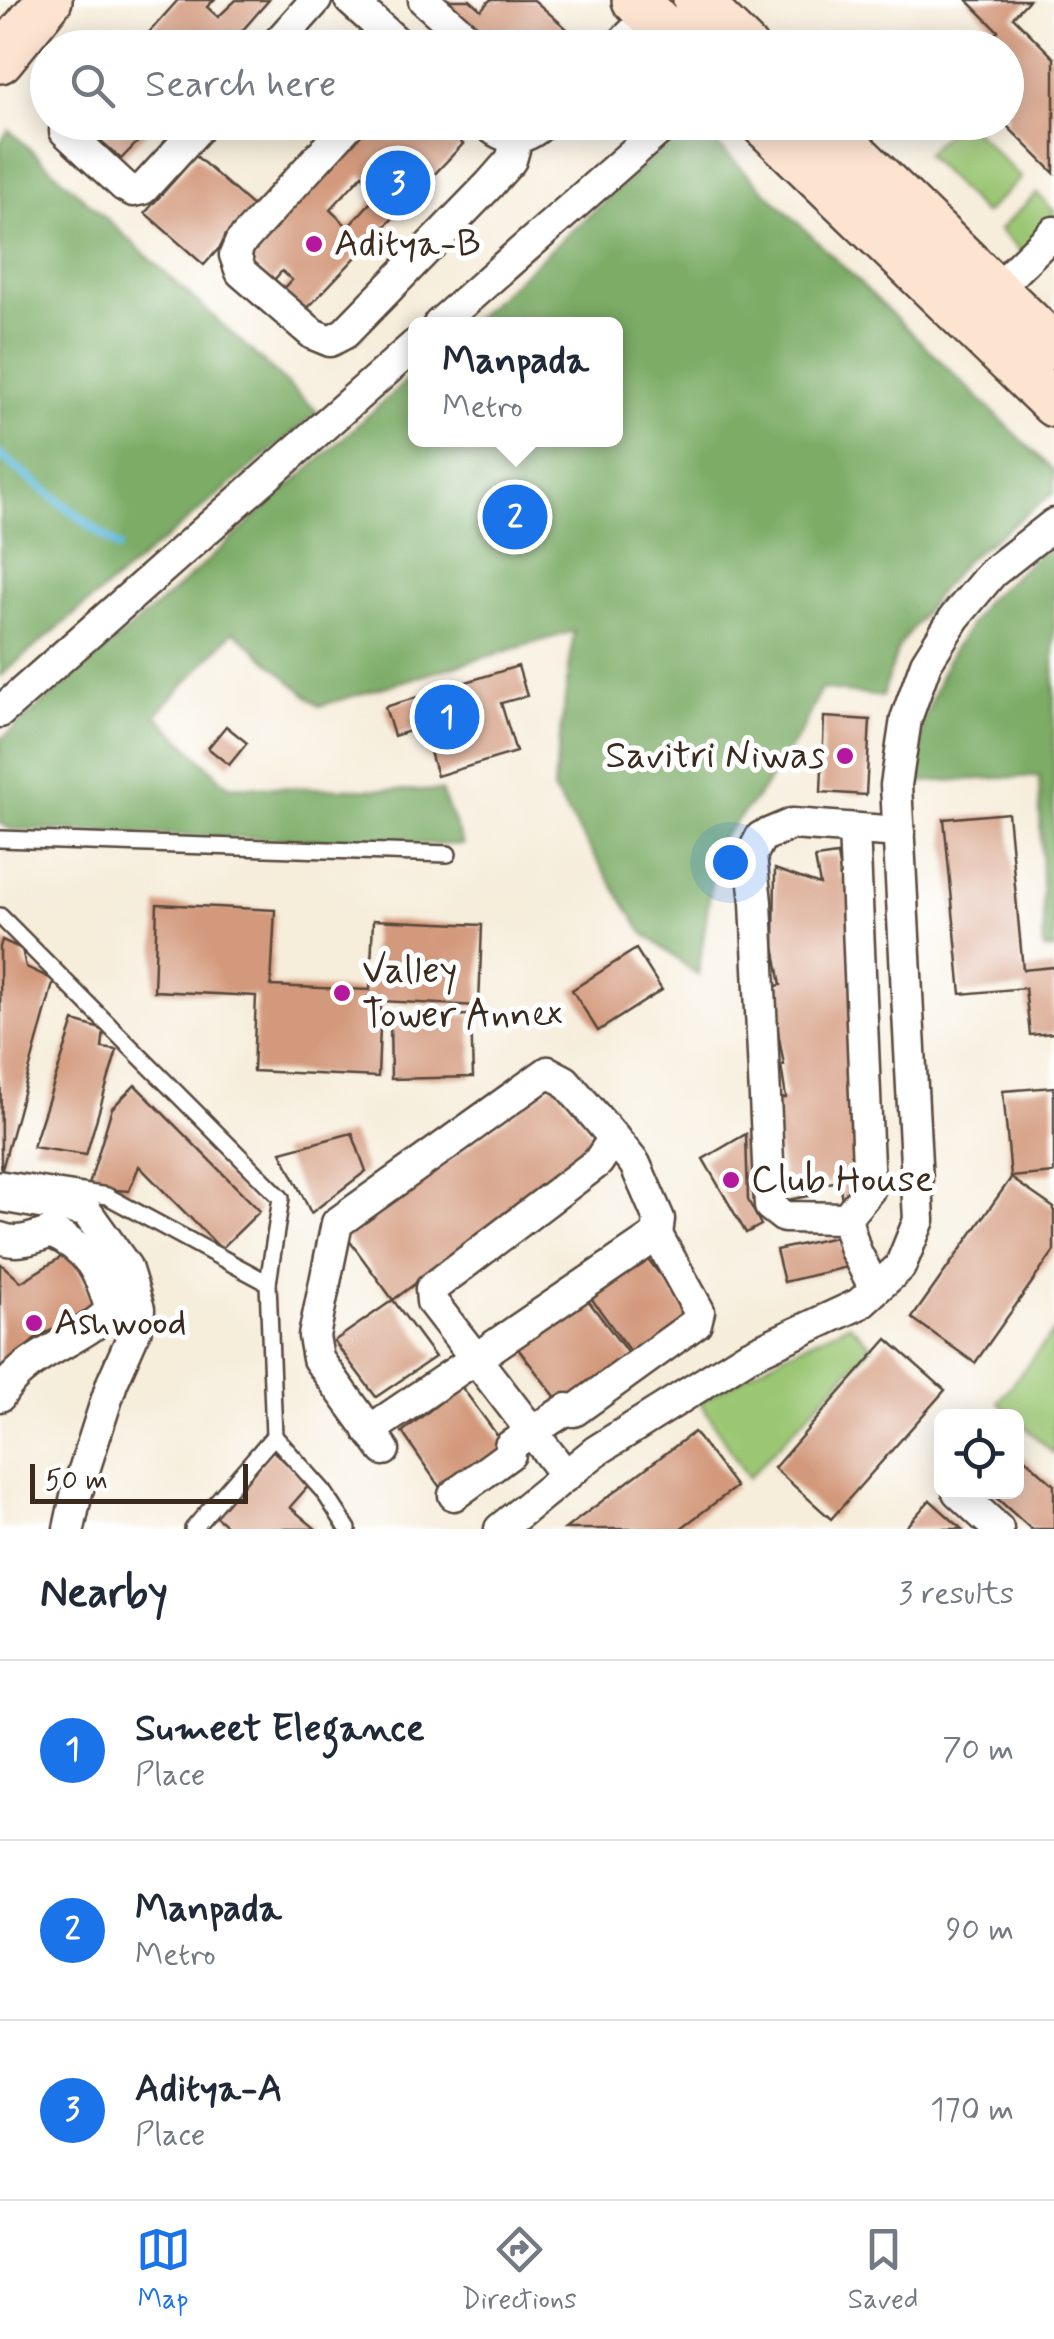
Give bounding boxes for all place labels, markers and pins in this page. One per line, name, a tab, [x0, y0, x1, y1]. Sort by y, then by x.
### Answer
pin: 3	[366, 146, 430, 220]
place label: Aditya-B	[334, 220, 481, 269]
marker: Aditya-B	[303, 233, 325, 255]
pin: 2	[482, 480, 548, 554]
pin: 1	[414, 680, 480, 754]
place label: Savitri Niwas	[605, 732, 825, 781]
marker: Savitri Niwas	[834, 745, 856, 767]
place label: Valley Tower Annex	[362, 947, 563, 1040]
marker: Valley Tower Annex	[331, 982, 353, 1004]
place label: Club House	[751, 1156, 933, 1205]
marker: Club House	[720, 1169, 742, 1191]
place label: Ashwood	[54, 1299, 187, 1348]
marker: Ashwood	[23, 1312, 45, 1334]

